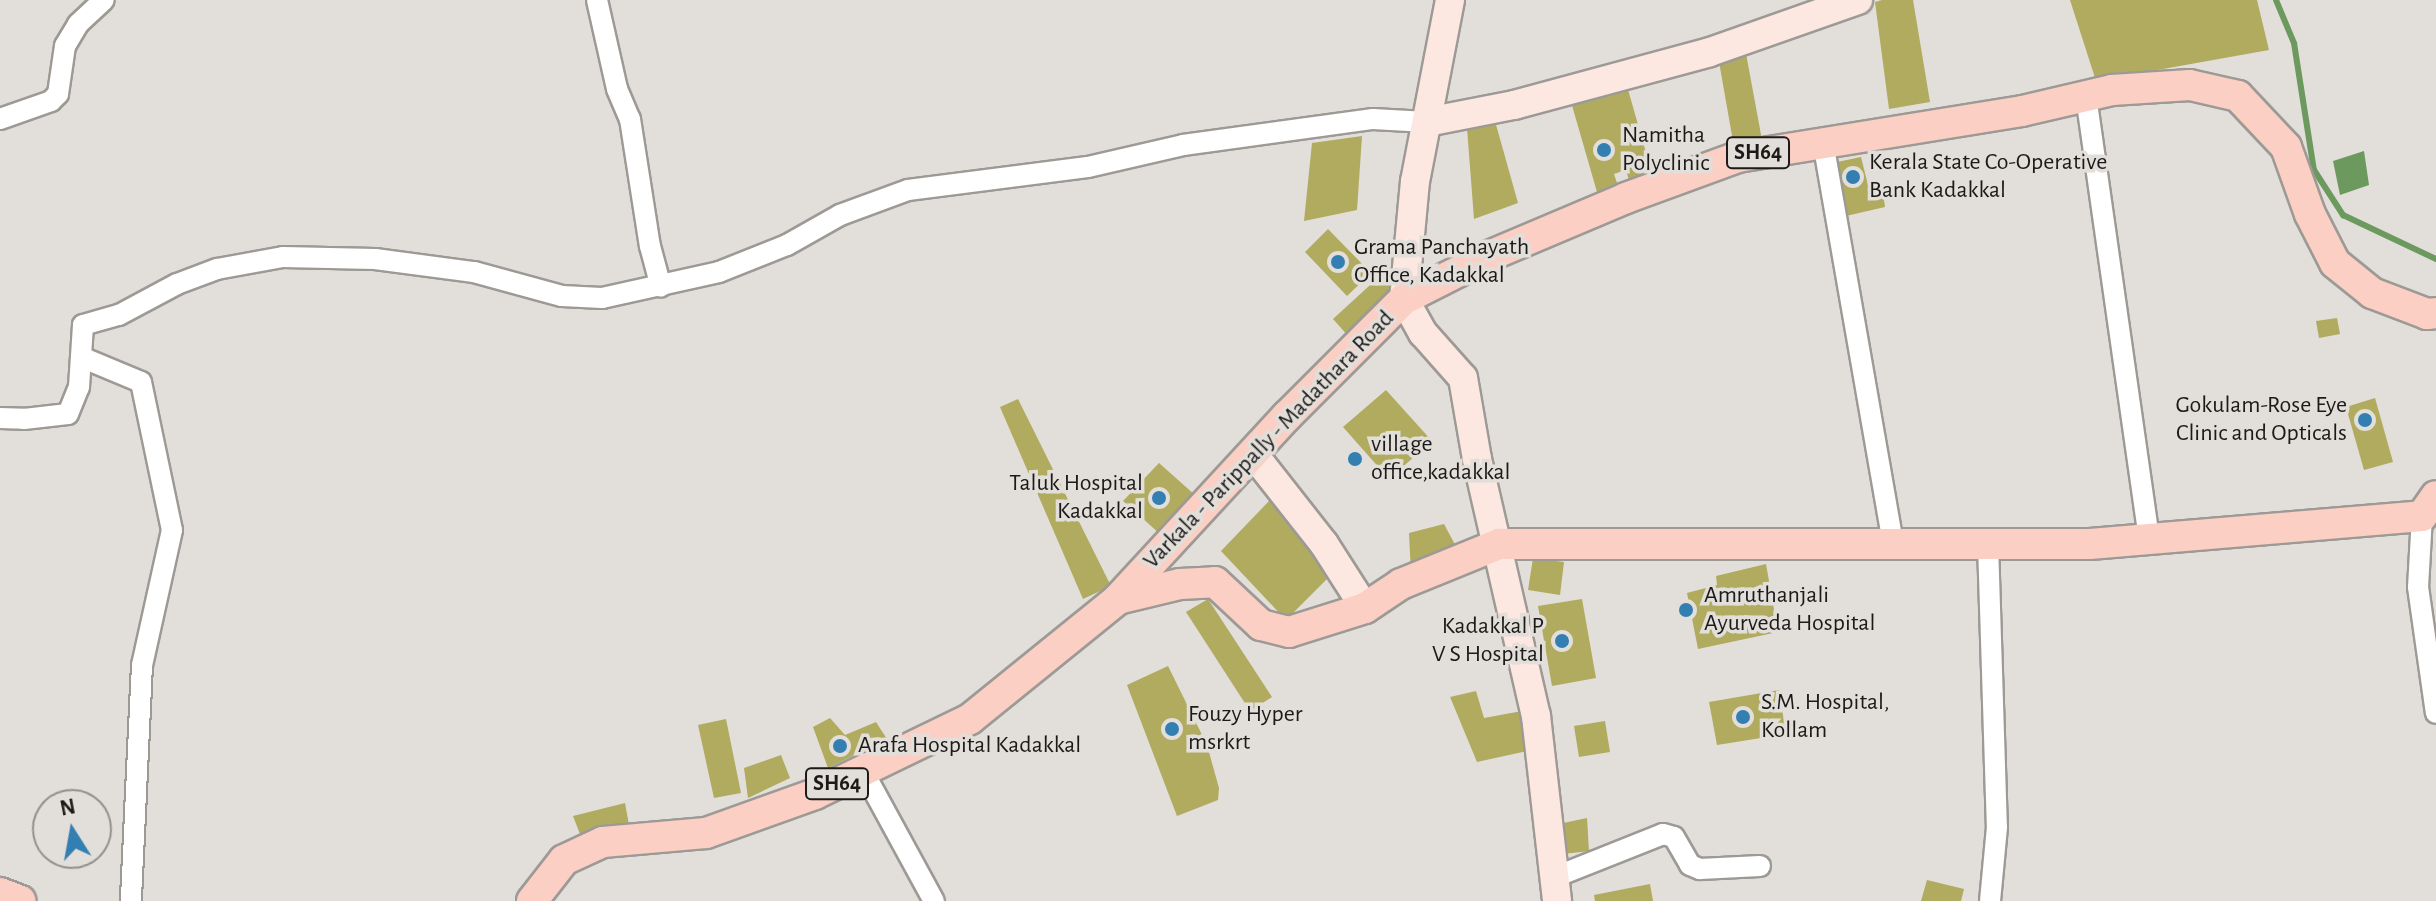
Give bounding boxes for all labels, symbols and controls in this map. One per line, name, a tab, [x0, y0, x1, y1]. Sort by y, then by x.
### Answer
place label: Namitha Polyclinic	[1622, 122, 1709, 178]
road number: SH64	[1726, 135, 1790, 171]
marker: Namitha Polyclinic	[1593, 139, 1615, 161]
place label: Kerala State Co-Operative Bank Kadakkal	[1869, 149, 2107, 205]
marker: Kerala State Co-Operative Bank Kadakkal	[1844, 168, 1862, 186]
place label: Grama Panchayath Office, Kadakkal	[1354, 234, 1529, 290]
marker: Grama Panchayath Office, Kadakkal	[1329, 253, 1347, 271]
street label: Varkala - Parippally - Madathara Road	[1138, 305, 1400, 575]
place label: Gokulam-Rose Eye Clinic and Opticals	[2176, 392, 2347, 448]
marker: Gokulam-Rose Eye Clinic and Opticals	[2354, 409, 2376, 431]
place label: village office,kadakkal	[1371, 431, 1510, 487]
marker: village office,kadakkal	[1346, 450, 1364, 468]
place label: Taluk Hospital Kadakkal	[1009, 470, 1143, 526]
marker: Taluk Hospital Kadakkal	[1150, 489, 1168, 507]
place label: Amruthanjali Ayurveda Hospital	[1704, 582, 1875, 638]
marker: Amruthanjali Ayurveda Hospital	[1675, 599, 1697, 621]
place label: Kadakkal P V S Hospital	[1432, 613, 1544, 669]
marker: Kadakkal P V S Hospital	[1551, 630, 1573, 652]
place label: S.M. Hospital, Kollam	[1761, 689, 1890, 745]
place label: Fouzy Hyper msrkrt	[1188, 701, 1303, 757]
marker: S.M. Hospital, Kollam	[1732, 706, 1754, 728]
marker: Fouzy Hyper msrkrt	[1163, 720, 1181, 738]
place label: Arafa Hospital Kadakkal	[858, 732, 1081, 760]
marker: Arafa Hospital Kadakkal	[829, 735, 851, 757]
road number: SH64	[805, 766, 869, 802]
north arrow	[32, 789, 112, 869]
text: N	[58, 795, 77, 820]

